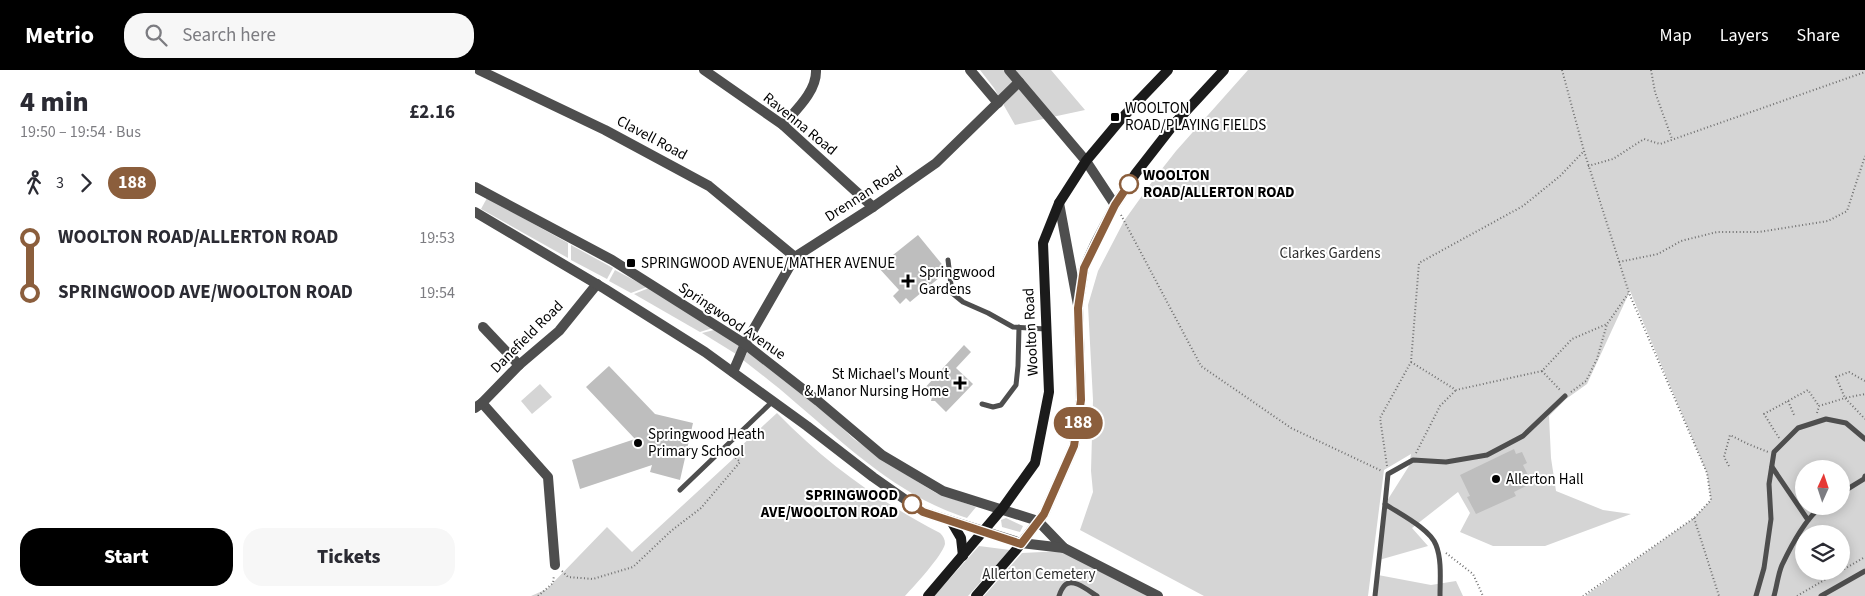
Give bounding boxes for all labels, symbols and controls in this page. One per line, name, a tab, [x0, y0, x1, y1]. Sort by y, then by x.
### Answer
search box	[124, 13, 474, 58]
text: Metrio	[25, 18, 94, 53]
icon: search	[142, 21, 170, 49]
text: Search here	[182, 22, 276, 49]
text: Map	[1660, 23, 1692, 48]
text: Layers	[1720, 23, 1769, 48]
text: Share	[1797, 23, 1840, 48]
text: 4 min	[20, 82, 89, 122]
street label: Ravenna Road	[759, 88, 841, 160]
place label: WOOLTON ROAD/PLAYING FIELDS	[1125, 98, 1266, 136]
text: £2.16	[409, 99, 455, 126]
street label: Clavell Road	[613, 111, 691, 165]
marker: WOOLTON ROAD/PLAYING FIELDS	[1109, 111, 1121, 123]
text: 19:50 – 19:54 · Bus	[20, 121, 141, 143]
street label: Drennan Road	[821, 161, 907, 227]
place label: WOOLTON ROAD/ALLERTON ROAD	[1143, 165, 1295, 203]
icon: walk	[20, 169, 48, 197]
icon: forward	[72, 169, 100, 197]
text: 188	[118, 170, 146, 195]
text: 3	[56, 172, 64, 194]
marker: WOOLTON ROAD/ALLERTON ROAD	[1119, 174, 1139, 194]
text: WOOLTON ROAD/ALLERTON ROAD	[58, 224, 338, 251]
text: 19:53	[419, 227, 455, 249]
park label: Clarkes Gardens	[1279, 243, 1381, 264]
place label: SPRINGWOOD AVENUE/MATHER AVENUE	[641, 253, 895, 274]
marker: SPRINGWOOD AVENUE/MATHER AVENUE	[625, 257, 637, 269]
place label: Springwood Gardens	[919, 262, 995, 300]
marker: Springwood Gardens	[901, 274, 915, 288]
street label: Springwood Avenue	[674, 277, 790, 365]
text: SPRINGWOOD AVE/WOOLTON ROAD	[58, 279, 353, 306]
text: 19:54	[419, 282, 455, 304]
street label: Woolton Road	[1018, 287, 1044, 377]
street label: Danefield Road	[486, 296, 568, 378]
place label: St Michael's Mount & Manor Nursing Home	[804, 364, 949, 402]
marker: St Michael's Mount & Manor Nursing Home	[953, 376, 967, 390]
line badge: 188	[1049, 407, 1107, 439]
text: 188	[1064, 410, 1092, 435]
place label: Springwood Heath Primary School	[648, 424, 765, 462]
marker: Springwood Heath Primary School	[632, 437, 644, 449]
north arrow	[1795, 460, 1850, 515]
map controls	[1795, 460, 1850, 580]
place label: Allerton Hall	[1506, 469, 1584, 490]
marker: Allerton Hall	[1490, 473, 1502, 485]
place label: SPRINGWOOD AVE/WOOLTON ROAD	[760, 485, 898, 523]
marker: SPRINGWOOD AVE/WOOLTON ROAD	[902, 494, 922, 514]
button: layers	[1795, 525, 1850, 580]
button: Start	[20, 528, 233, 586]
button: Tickets	[243, 528, 455, 586]
park label: Allerton Cemetery	[982, 564, 1096, 585]

